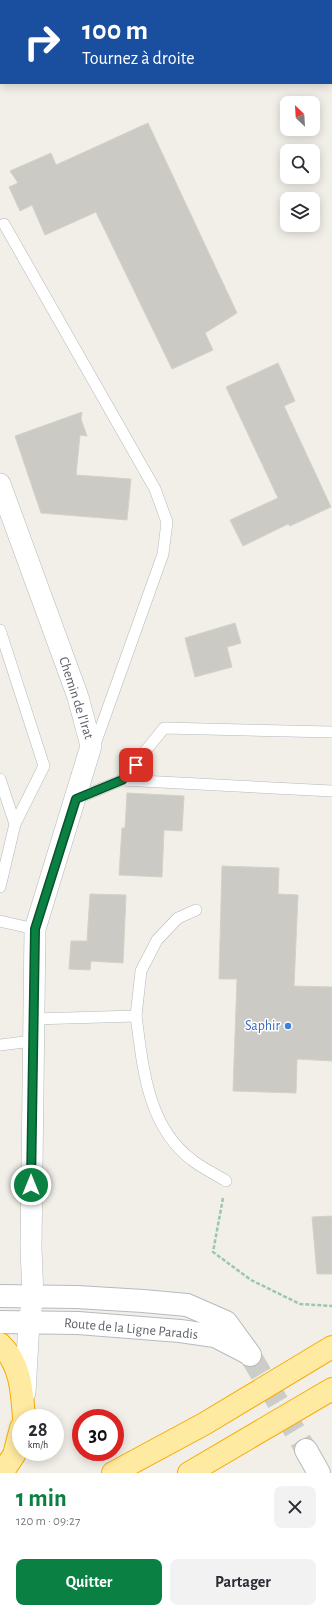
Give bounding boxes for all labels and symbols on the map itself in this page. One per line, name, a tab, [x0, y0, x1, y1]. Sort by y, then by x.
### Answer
north arrow	[280, 96, 320, 136]
street label: Chemin de l'Irat	[56, 655, 96, 741]
pin	[119, 748, 153, 782]
place label: Saphir	[245, 1019, 280, 1033]
marker: Saphir	[283, 1021, 293, 1031]
position arrow	[10, 1164, 52, 1206]
street label: Route de la Ligne Paradis	[63, 1316, 199, 1342]
speed limit sign: 30	[72, 1409, 124, 1461]

